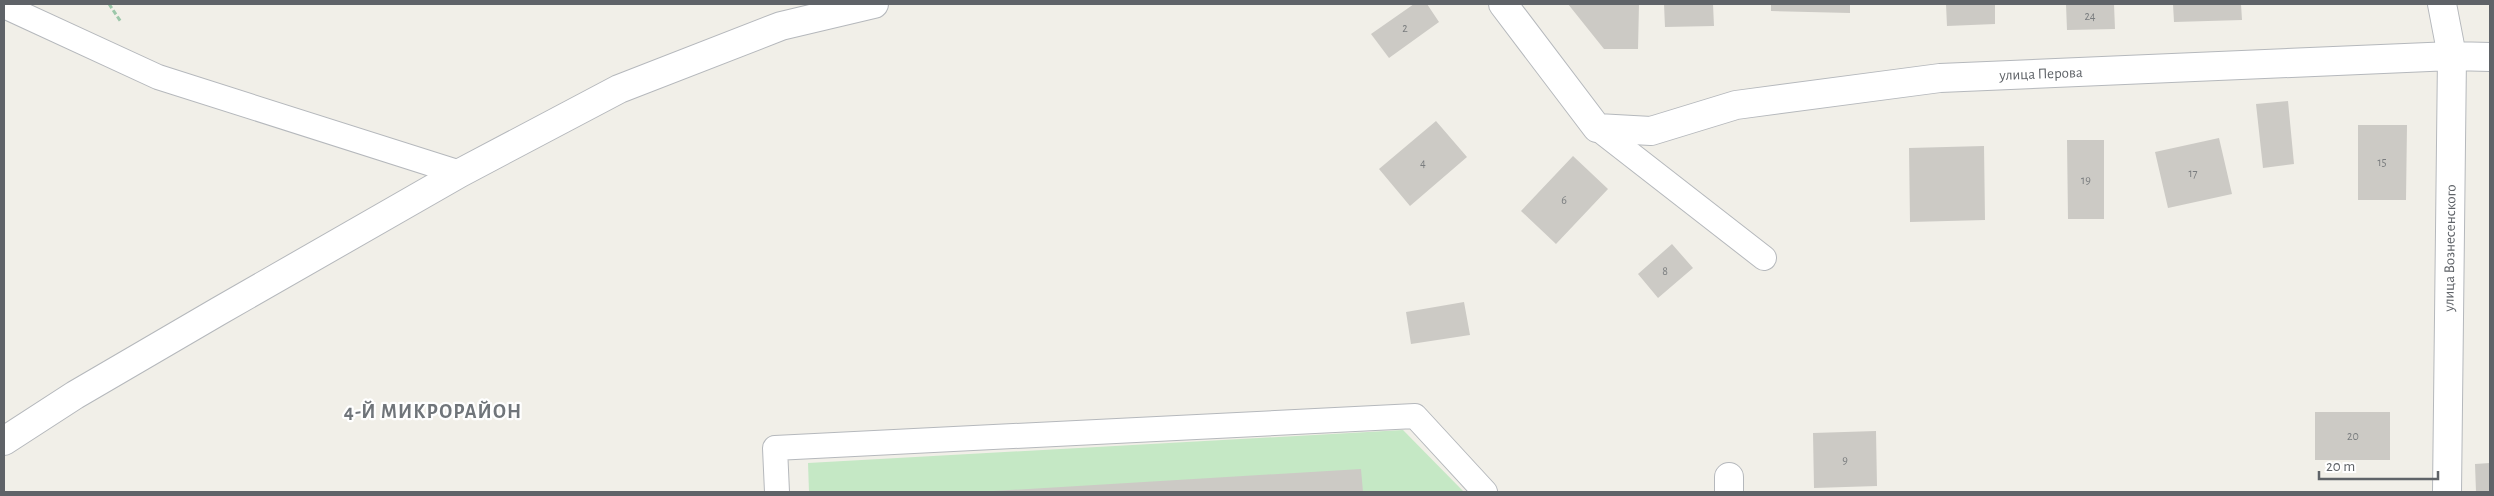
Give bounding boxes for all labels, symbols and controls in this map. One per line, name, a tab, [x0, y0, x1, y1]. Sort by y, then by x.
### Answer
house number: 24	[2084, 10, 2096, 22]
house number: 2	[1402, 22, 1408, 34]
street label: улица Перова	[1998, 65, 2083, 83]
house number: 15	[2377, 156, 2387, 168]
house number: 4	[1420, 157, 1426, 169]
house number: 17	[2188, 167, 2198, 179]
house number: 19	[2081, 174, 2091, 186]
street label: улица Вознесенского	[2441, 184, 2459, 313]
house number: 6	[1561, 194, 1567, 206]
house number: 8	[1662, 265, 1668, 277]
district label: 4-Й МИКРОРАЙОН	[344, 400, 522, 422]
house number: 20	[2347, 430, 2359, 442]
scale bar	[2319, 448, 2438, 480]
house number: 9	[1842, 454, 1848, 466]
text: 20 m	[2326, 459, 2355, 474]

